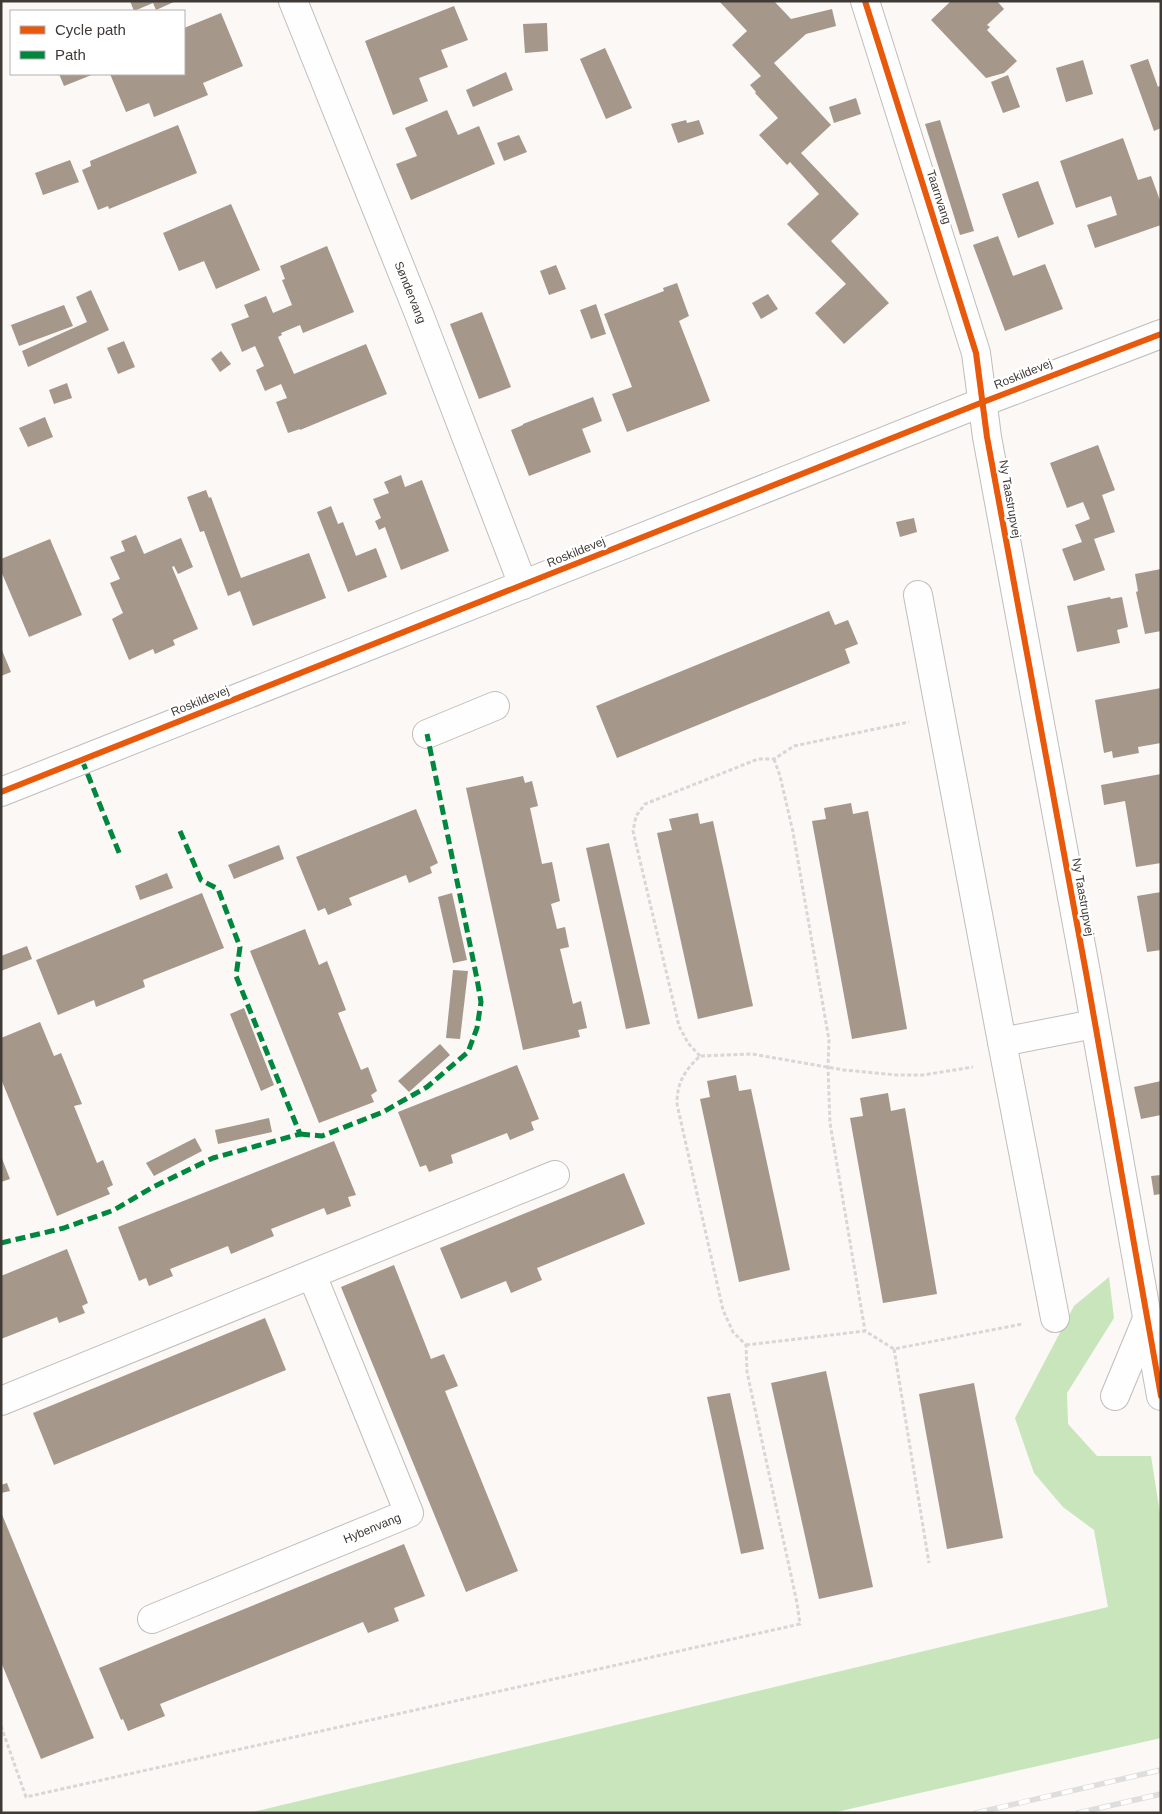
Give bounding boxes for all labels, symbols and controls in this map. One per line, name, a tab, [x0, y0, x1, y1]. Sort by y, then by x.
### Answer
legend	[10, 10, 185, 75]
text: Cycle path	[55, 21, 126, 38]
text: Path	[55, 46, 86, 63]
street label: Taarnvang	[924, 168, 954, 226]
street label: Søndervang	[392, 259, 429, 325]
street label: Roskildevej	[992, 356, 1054, 392]
street label: Ny Taastrupvej	[996, 459, 1024, 539]
street label: Roskildevej	[545, 534, 607, 570]
street label: Roskildevej	[169, 683, 231, 719]
street label: Ny Taastrupvej	[1069, 857, 1097, 937]
street label: Hybenvang	[341, 1510, 403, 1546]

